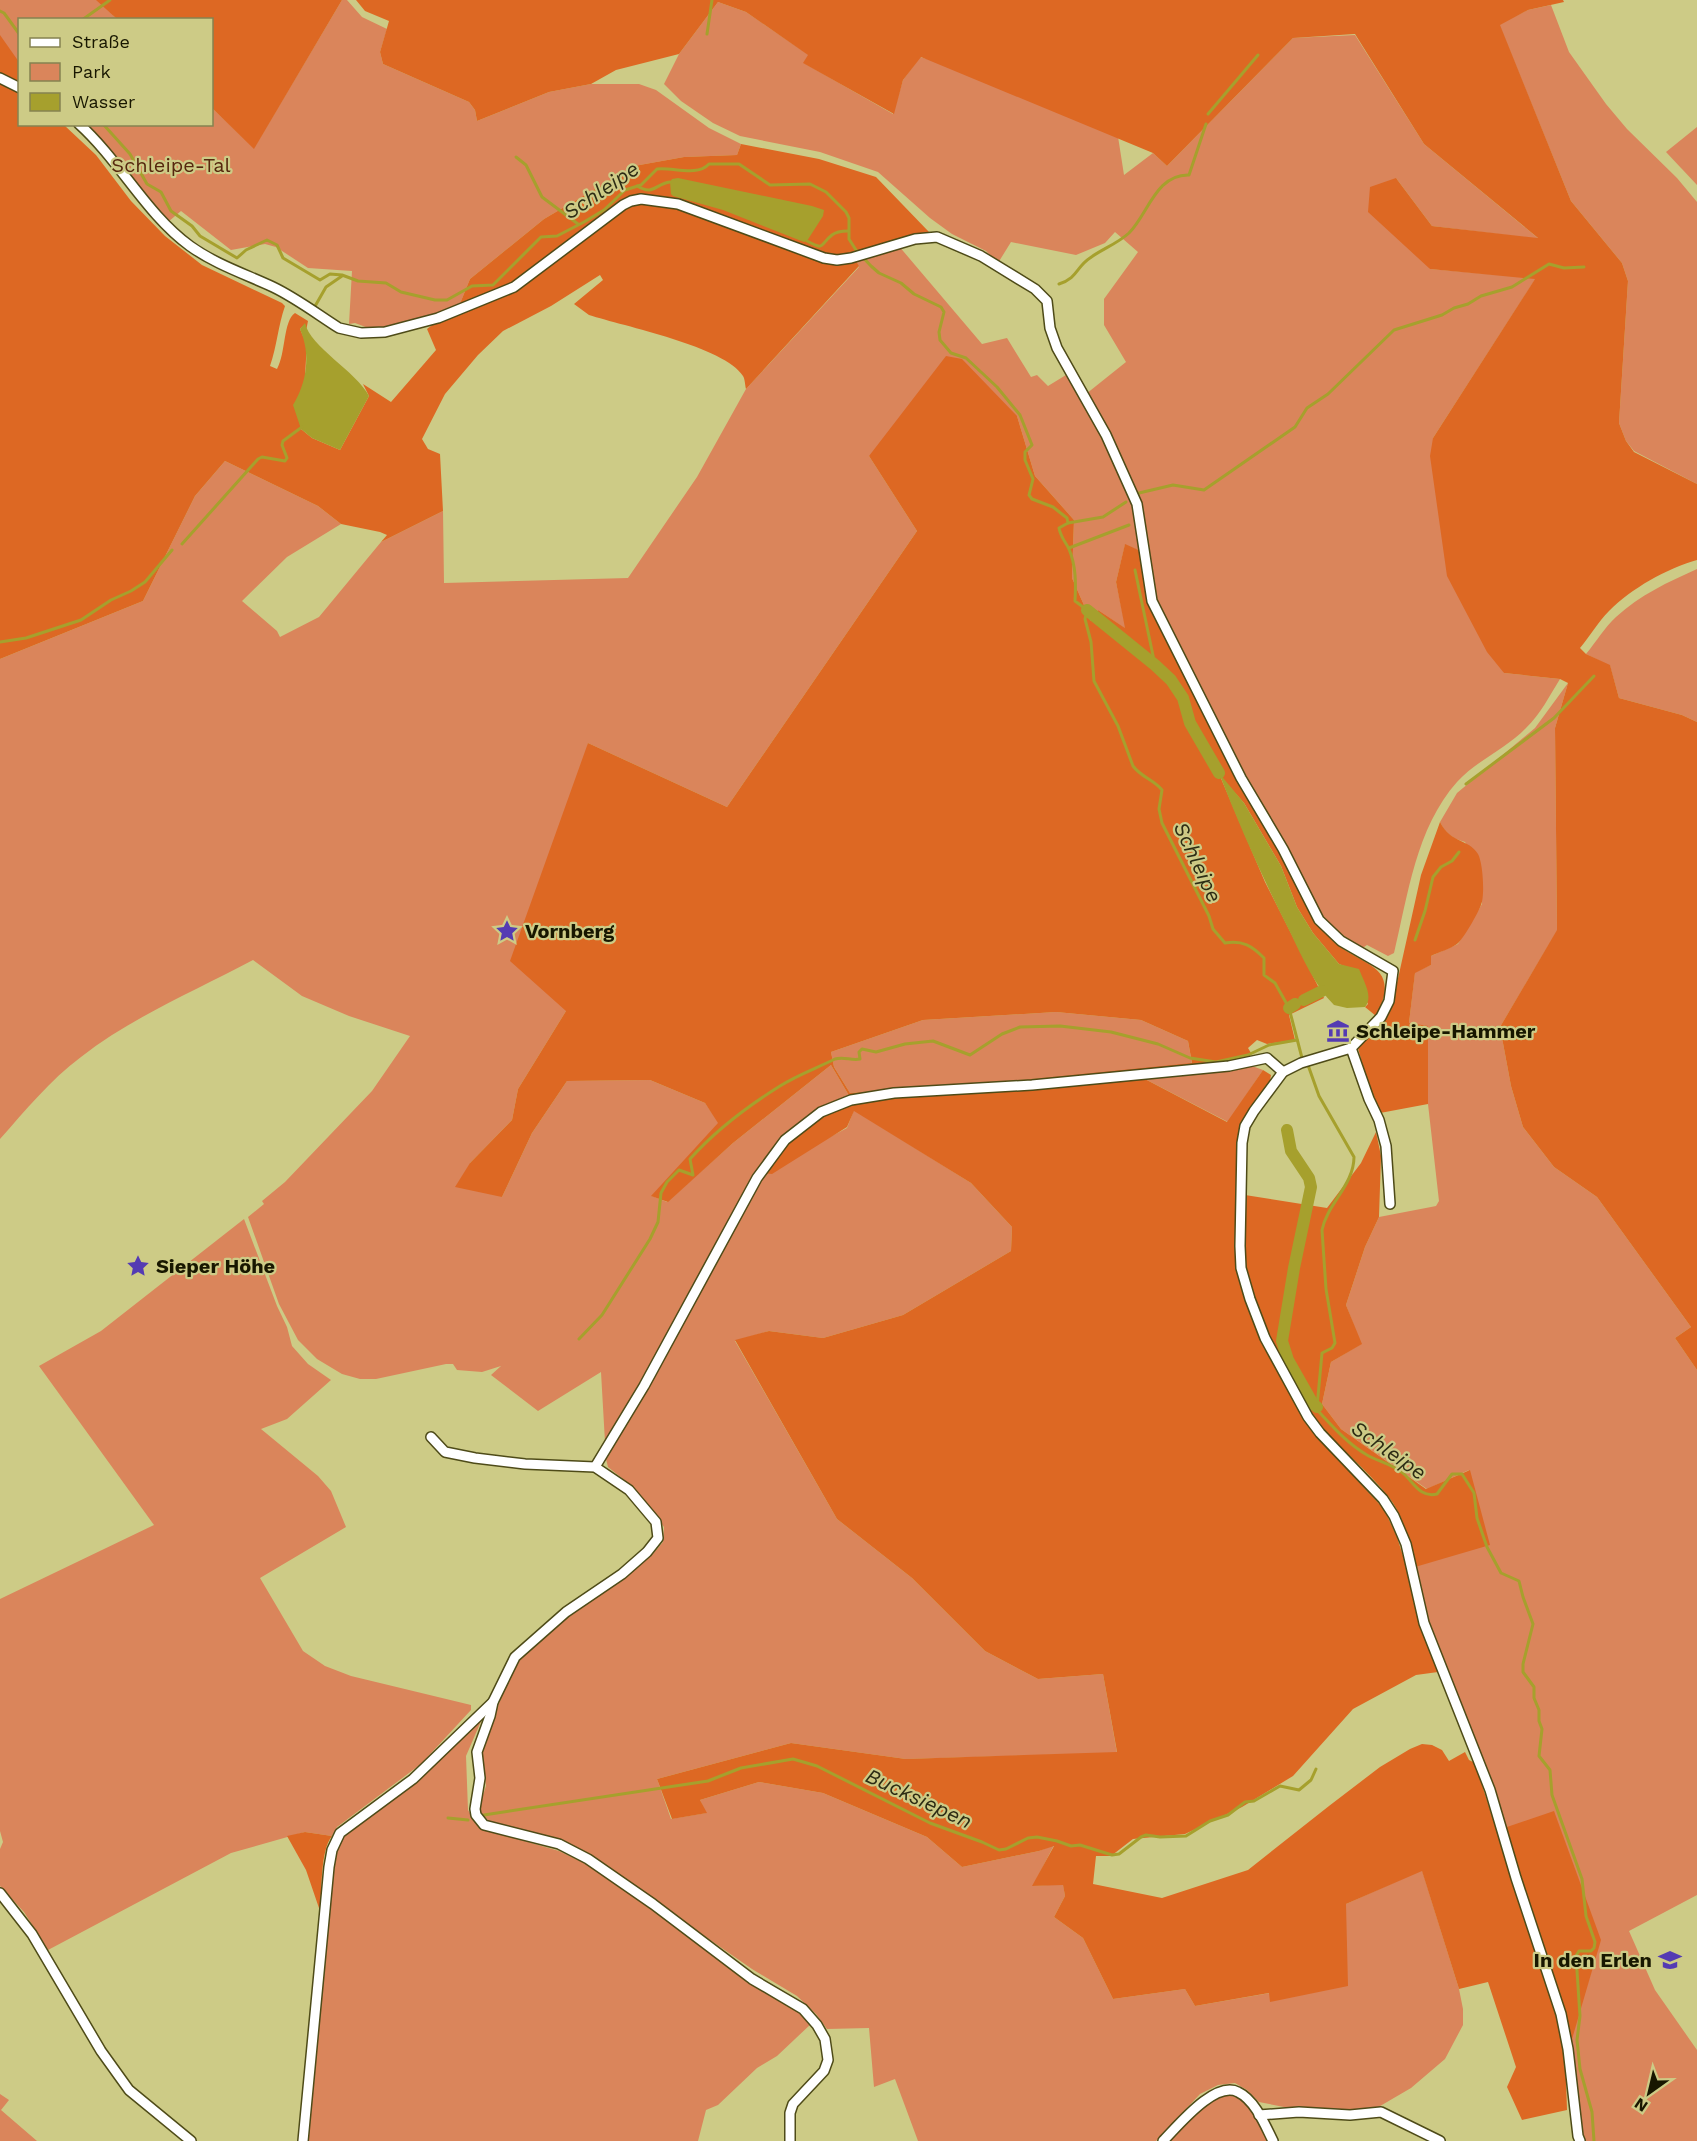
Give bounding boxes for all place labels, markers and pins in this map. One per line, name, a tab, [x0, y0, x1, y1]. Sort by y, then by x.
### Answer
place icon: Vornberg	[494, 918, 520, 944]
place label: Vornberg	[525, 919, 615, 943]
museum icon: Schleipe-Hammer	[1325, 1018, 1351, 1044]
place label: Schleipe-Hammer	[1356, 1019, 1536, 1043]
place icon: Sieper Höhe	[125, 1253, 151, 1279]
place label: Sieper Höhe	[156, 1254, 275, 1278]
school or university icon: In den Erlen	[1657, 1947, 1683, 1973]
place label: In den Erlen	[1534, 1948, 1652, 1972]

